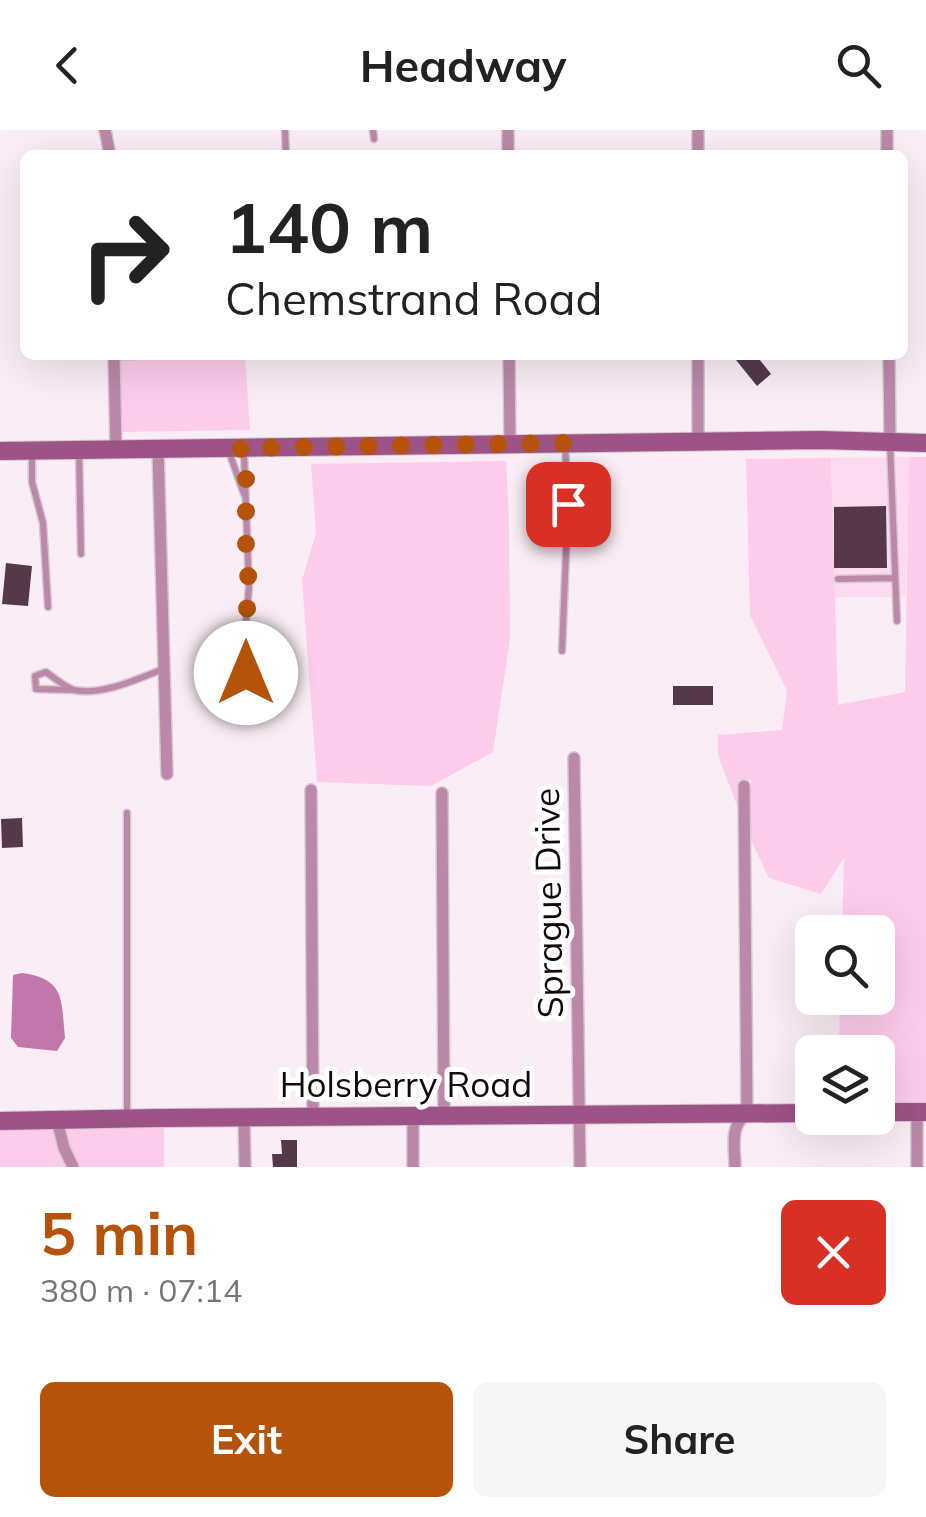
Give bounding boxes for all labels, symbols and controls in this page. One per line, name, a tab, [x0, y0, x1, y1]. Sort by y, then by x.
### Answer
text: Headway	[360, 37, 566, 93]
icon: back	[40, 38, 95, 93]
icon: search	[831, 38, 886, 93]
text: 140 m	[225, 183, 433, 271]
icon: right	[60, 190, 190, 320]
text: Chemstrand Road	[225, 270, 603, 326]
pin	[526, 462, 611, 547]
icon: arrive	[541, 477, 596, 532]
position arrow	[194, 621, 298, 725]
street label: Sprague Drive	[524, 787, 572, 1019]
map controls	[795, 915, 895, 1135]
button: search	[795, 915, 895, 1015]
button: layers	[795, 1035, 895, 1135]
street label: Holsberry Road	[280, 1062, 532, 1106]
text: 5 min	[40, 1195, 198, 1270]
button: close	[781, 1200, 886, 1305]
text: 380 m · 07:14	[40, 1270, 242, 1310]
button: Exit	[40, 1382, 453, 1497]
button: Share	[473, 1382, 886, 1497]

